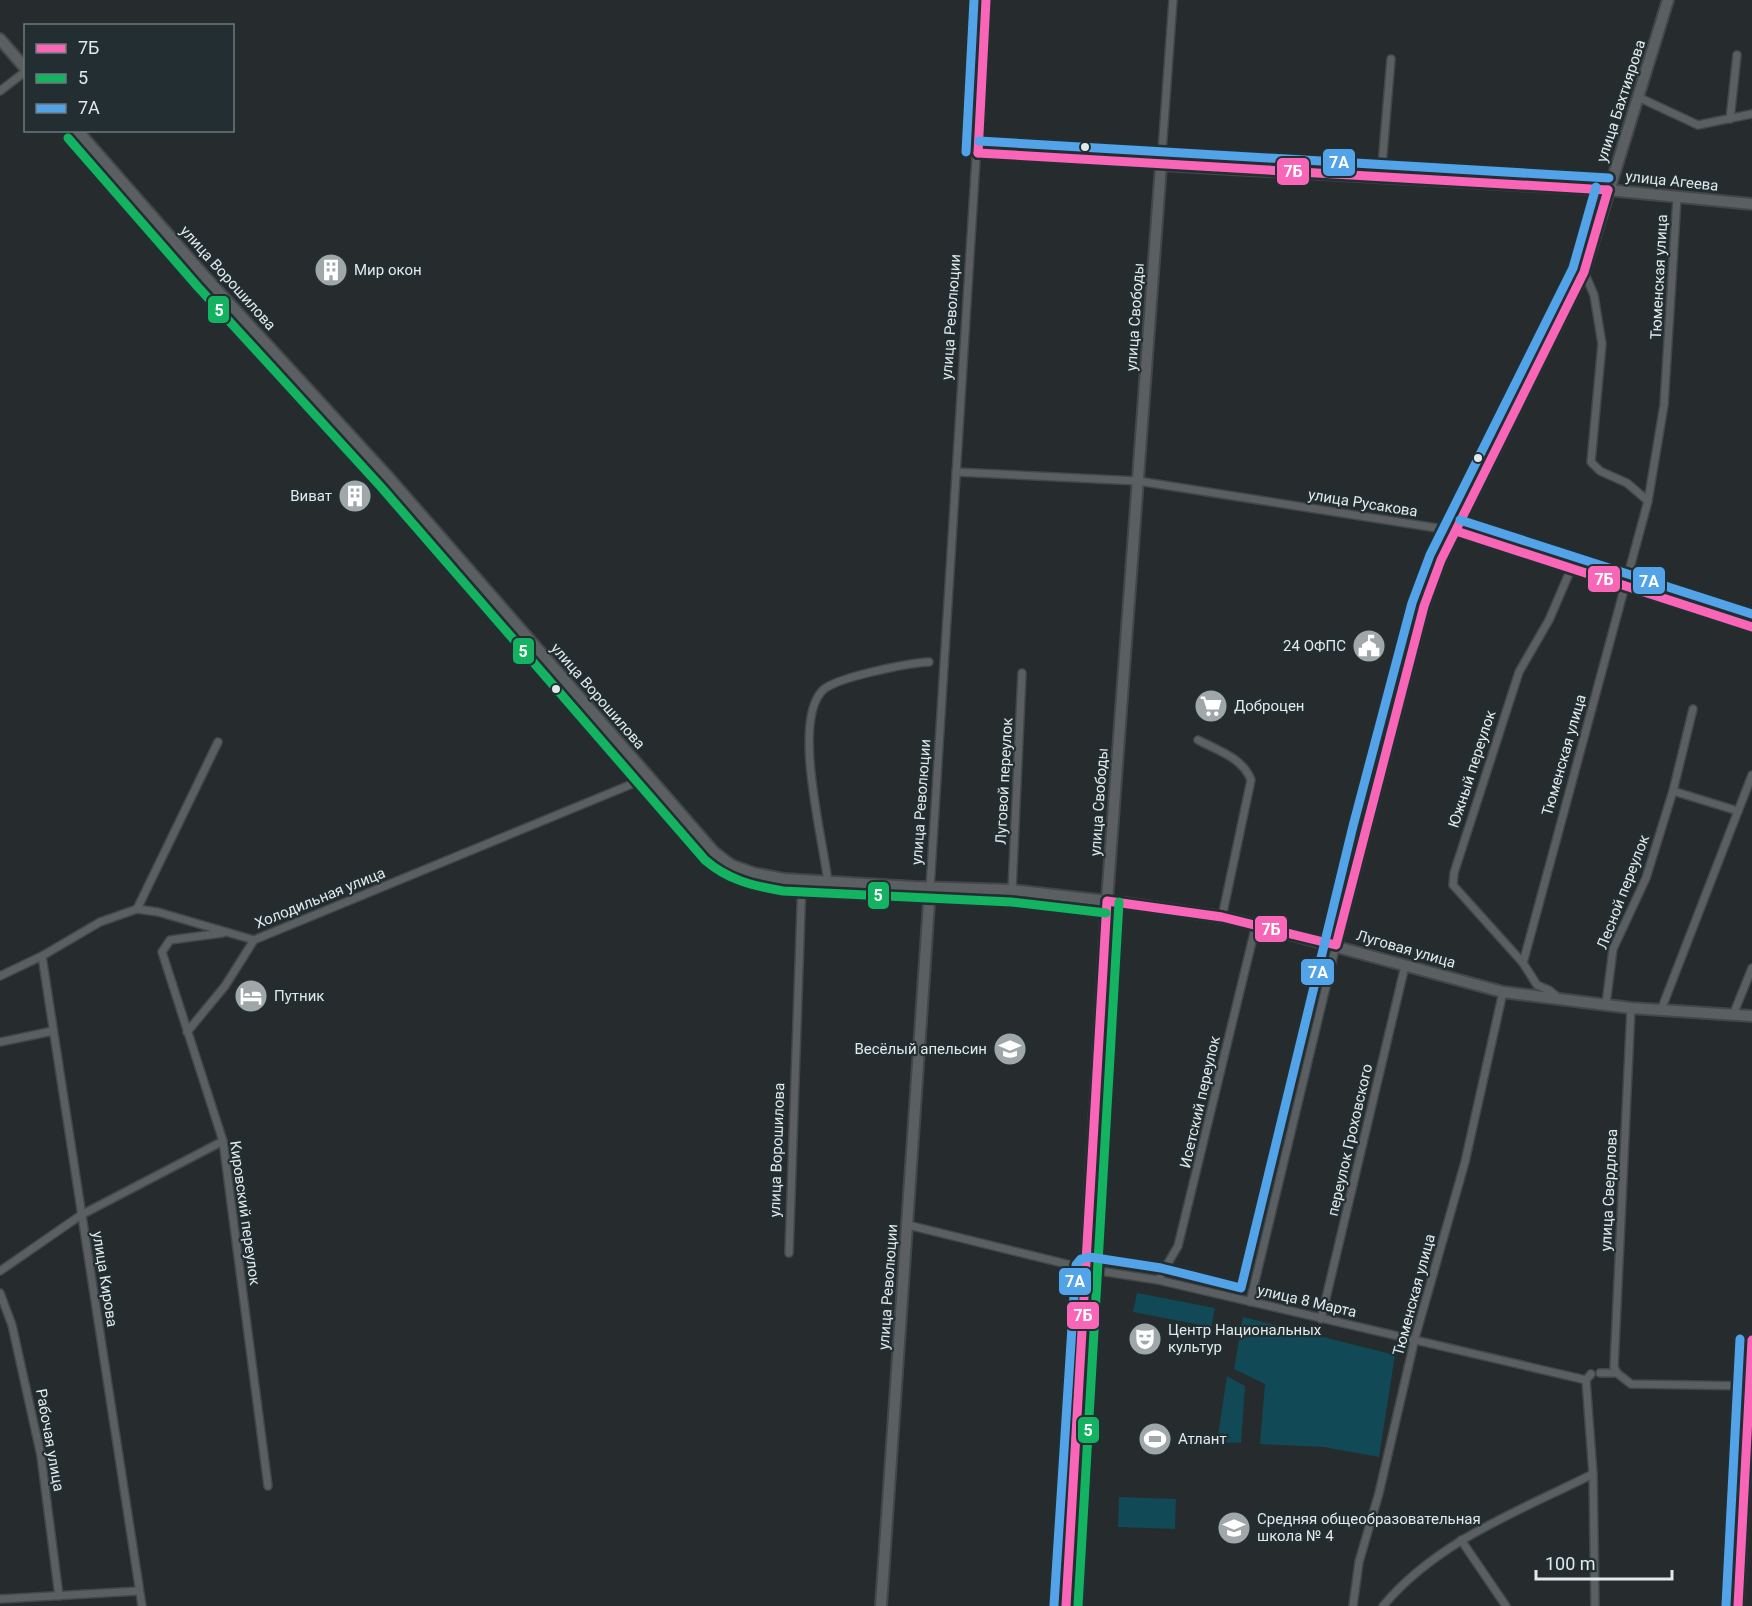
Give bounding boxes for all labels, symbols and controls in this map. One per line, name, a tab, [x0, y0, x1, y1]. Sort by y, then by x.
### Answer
legend	[24, 24, 234, 132]
text: 7Б	[78, 37, 99, 58]
street label: улица Бахтиярова	[1593, 37, 1649, 165]
text: 5	[78, 67, 88, 88]
text: 7А	[78, 97, 100, 118]
unlabelled marker	[1079, 141, 1091, 153]
line badge: 7А	[1322, 148, 1356, 177]
text: 7А	[1329, 153, 1349, 172]
line badge: 7Б	[1276, 157, 1310, 186]
text: 7Б	[1283, 162, 1303, 181]
street label: улица Агеева	[1625, 167, 1719, 195]
street label: Тюменская улица	[1647, 214, 1671, 340]
street label: улица Ворошилова	[176, 222, 280, 334]
building icon: Мир окон	[313, 252, 349, 288]
street label: улица Революции	[938, 253, 964, 381]
place label: Мир окон	[354, 261, 422, 279]
street label: улица Свободы	[1122, 262, 1148, 372]
line badge: 5	[207, 295, 230, 324]
text: 5	[214, 301, 224, 320]
unlabelled marker	[1472, 452, 1484, 464]
building icon: Виват	[337, 478, 373, 514]
street label: улица Русакова	[1307, 485, 1419, 521]
place label: Виват	[290, 487, 332, 505]
line badge: 7Б	[1587, 565, 1621, 593]
line badge: 7А	[1632, 566, 1666, 595]
text: 7Б	[1594, 570, 1614, 589]
text: 7А	[1639, 572, 1659, 591]
public building icon: 24 ОФПС	[1351, 628, 1387, 664]
line badge: 5	[512, 637, 535, 665]
place label: 24 ОФПС	[1283, 637, 1346, 655]
street label: улица Ворошилова	[547, 639, 649, 753]
text: 5	[518, 642, 528, 661]
unlabelled marker	[550, 683, 562, 695]
supermarket icon: Доброцен	[1193, 688, 1229, 724]
street label: Тюменская улица	[1538, 692, 1590, 818]
place label: Доброцен	[1234, 697, 1304, 715]
street label: Южный переулок	[1444, 708, 1500, 830]
street label: Луговой переулок	[992, 717, 1016, 845]
street label: улица Революции	[908, 738, 934, 866]
street label: улица Свободы	[1086, 747, 1112, 857]
street label: Лесной переулок	[1593, 832, 1653, 952]
street label: Холодильная улица	[252, 864, 388, 932]
line badge: 5	[867, 881, 890, 910]
text: 5	[873, 886, 883, 905]
line badge: 7Б	[1254, 915, 1288, 943]
text: 7Б	[1261, 920, 1281, 939]
street label: Луговая улица	[1354, 926, 1458, 972]
line badge: 7А	[1300, 958, 1335, 986]
text: 7А	[1308, 963, 1328, 982]
hotel icon: Путник	[233, 978, 269, 1014]
place label: Путник	[274, 987, 324, 1005]
school or university icon: Весёлый апельсин	[992, 1031, 1028, 1067]
street label: Исетский переулок	[1176, 1034, 1224, 1170]
place label: Весёлый апельсин	[854, 1040, 987, 1058]
street label: переулок Гроховского	[1324, 1062, 1376, 1218]
street label: улица Ворошилова	[766, 1082, 788, 1218]
street label: улица Свердлова	[1597, 1128, 1621, 1252]
street label: Кировский переулок	[226, 1140, 264, 1286]
street label: улица Революции	[875, 1223, 901, 1351]
street label: улица Кирова	[89, 1230, 121, 1328]
street label: Тюменская улица	[1389, 1232, 1439, 1358]
line badge: 7А	[1058, 1267, 1092, 1296]
text: 7А	[1065, 1272, 1085, 1291]
street label: улица 8 Марта	[1256, 1281, 1358, 1321]
line badge: 7Б	[1066, 1301, 1100, 1330]
text: 7Б	[1073, 1306, 1093, 1325]
theatre icon: Центр Национальных культур	[1127, 1321, 1163, 1357]
place label: Центр Национальных культур	[1168, 1321, 1322, 1356]
street label: Рабочая улица	[32, 1387, 68, 1493]
line badge: 5	[1077, 1416, 1100, 1444]
text: 5	[1083, 1421, 1093, 1440]
sports icon: Атлант	[1137, 1421, 1173, 1457]
place label: Атлант	[1178, 1430, 1227, 1448]
school or university icon: Средняя общеобразовательная школа № 4	[1216, 1510, 1252, 1546]
place label: Средняя общеобразовательная школа № 4	[1257, 1510, 1481, 1545]
scale bar	[1536, 1543, 1672, 1581]
text: 100 m	[1545, 1553, 1596, 1574]

